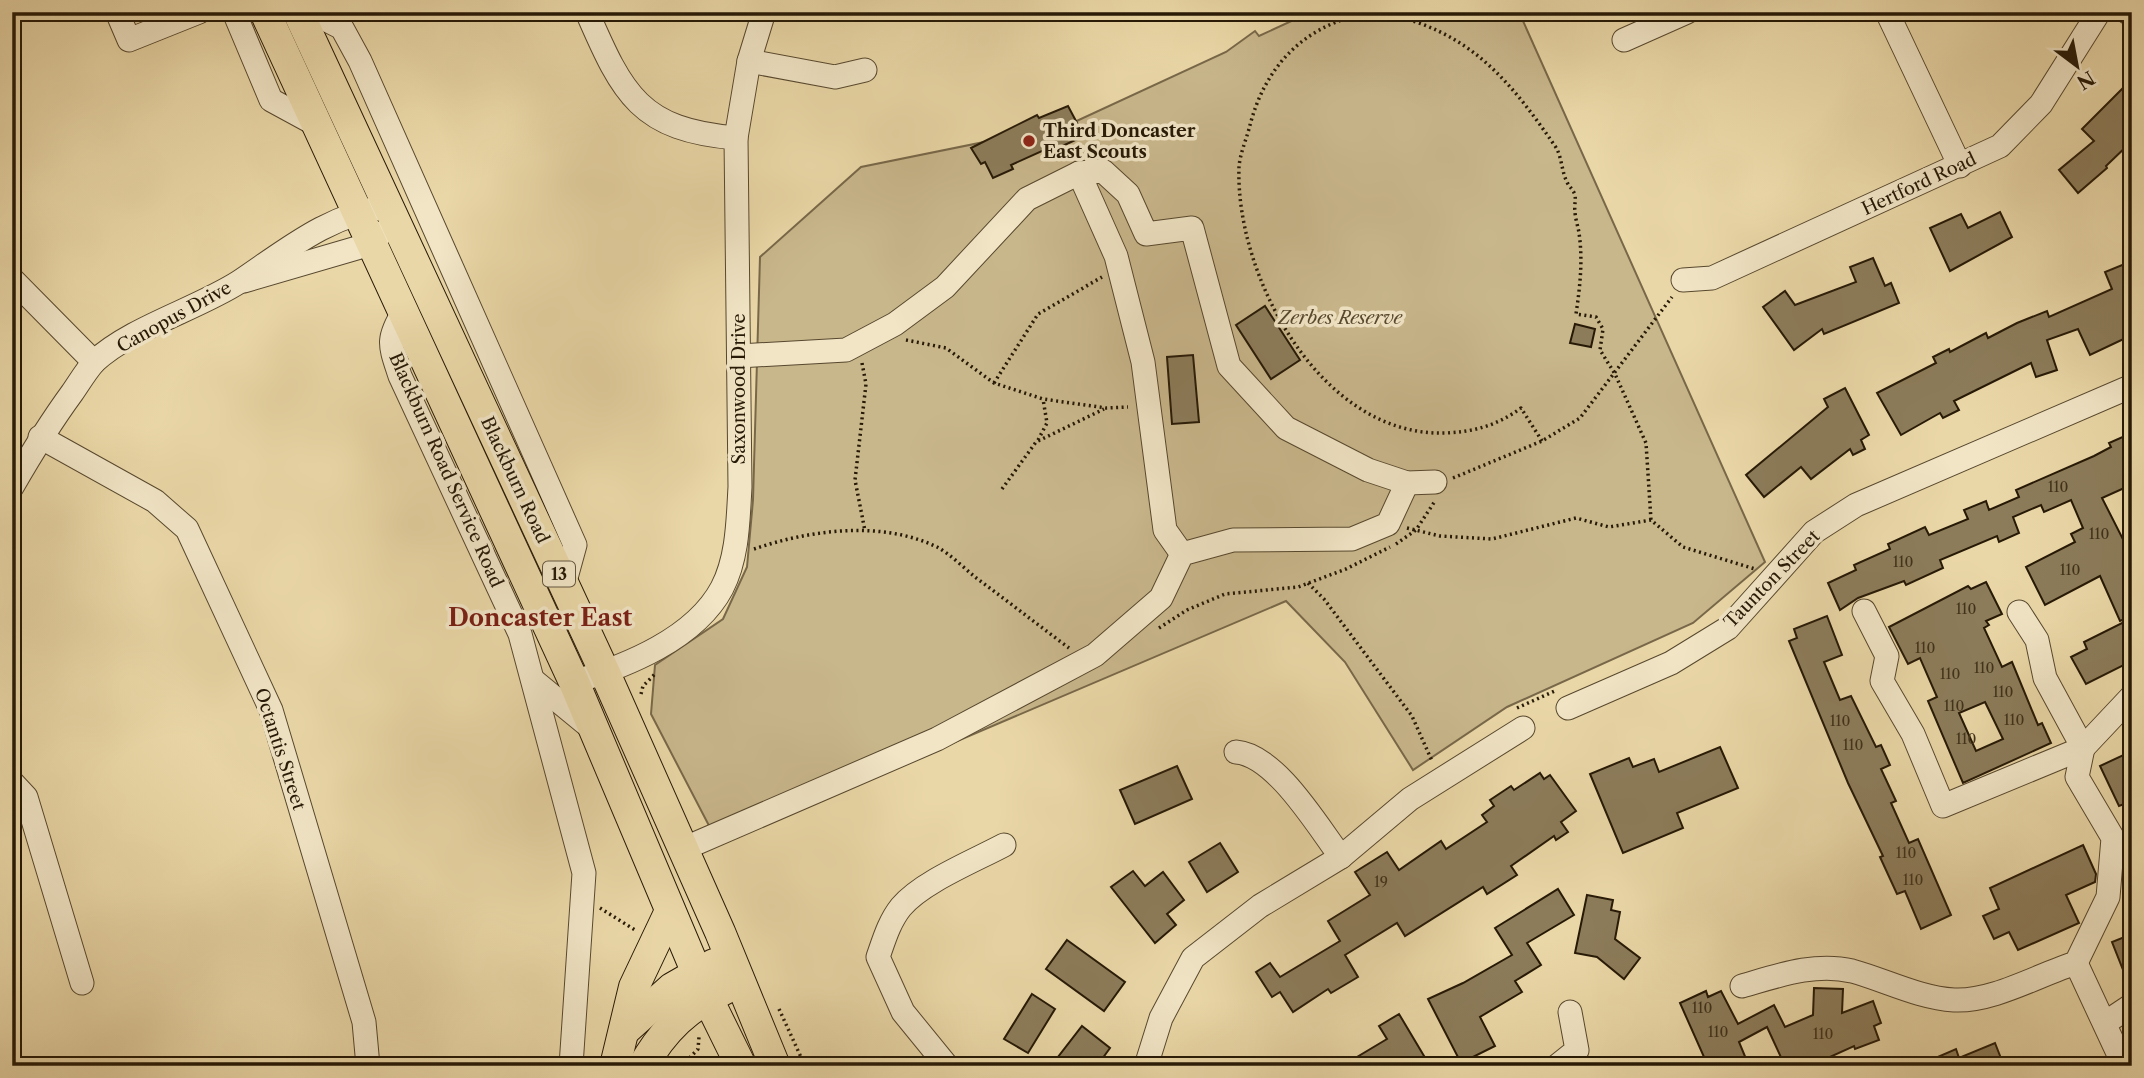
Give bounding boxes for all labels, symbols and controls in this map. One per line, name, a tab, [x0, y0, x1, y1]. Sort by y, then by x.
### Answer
north arrow	[2042, 32, 2112, 102]
text: N	[2073, 66, 2099, 94]
place label: Third Doncaster East Scouts	[1043, 120, 1196, 163]
marker: Third Doncaster East Scouts	[1021, 133, 1037, 149]
street label: Hertford Road	[1858, 148, 1980, 220]
street label: Canopus Drive	[113, 277, 235, 357]
park label: Zerbes Reserve	[1277, 307, 1403, 329]
street label: Saxonwood Drive	[728, 313, 750, 465]
street label: Blackburn Road Service Road	[384, 349, 508, 591]
street label: Blackburn Road	[476, 413, 554, 547]
house number: 110	[2048, 478, 2068, 496]
street label: Taunton Street	[1720, 525, 1825, 633]
house number: 110	[2089, 525, 2109, 543]
house number: 110	[1893, 553, 1913, 571]
house number: 110	[2060, 561, 2080, 579]
road number: 13	[543, 562, 575, 586]
house number: 110	[1956, 600, 1976, 618]
district label: Doncaster East	[448, 603, 632, 632]
house number: 110	[1915, 639, 1935, 657]
house number: 110	[1974, 659, 1994, 677]
house number: 110	[1940, 665, 1960, 683]
house number: 110	[1993, 683, 2013, 701]
street label: Octantis Street	[250, 685, 310, 813]
house number: 110	[1944, 697, 1964, 715]
house number: 110	[2004, 711, 2024, 729]
house number: 110	[1830, 712, 1850, 730]
house number: 110	[1956, 730, 1976, 748]
house number: 110	[1843, 736, 1863, 754]
house number: 110	[1896, 844, 1916, 862]
house number: 110	[1903, 871, 1923, 889]
house number: 19	[1374, 873, 1388, 891]
house number: 110	[1692, 999, 1712, 1017]
house number: 110	[1708, 1023, 1728, 1041]
house number: 110	[1813, 1025, 1833, 1043]

